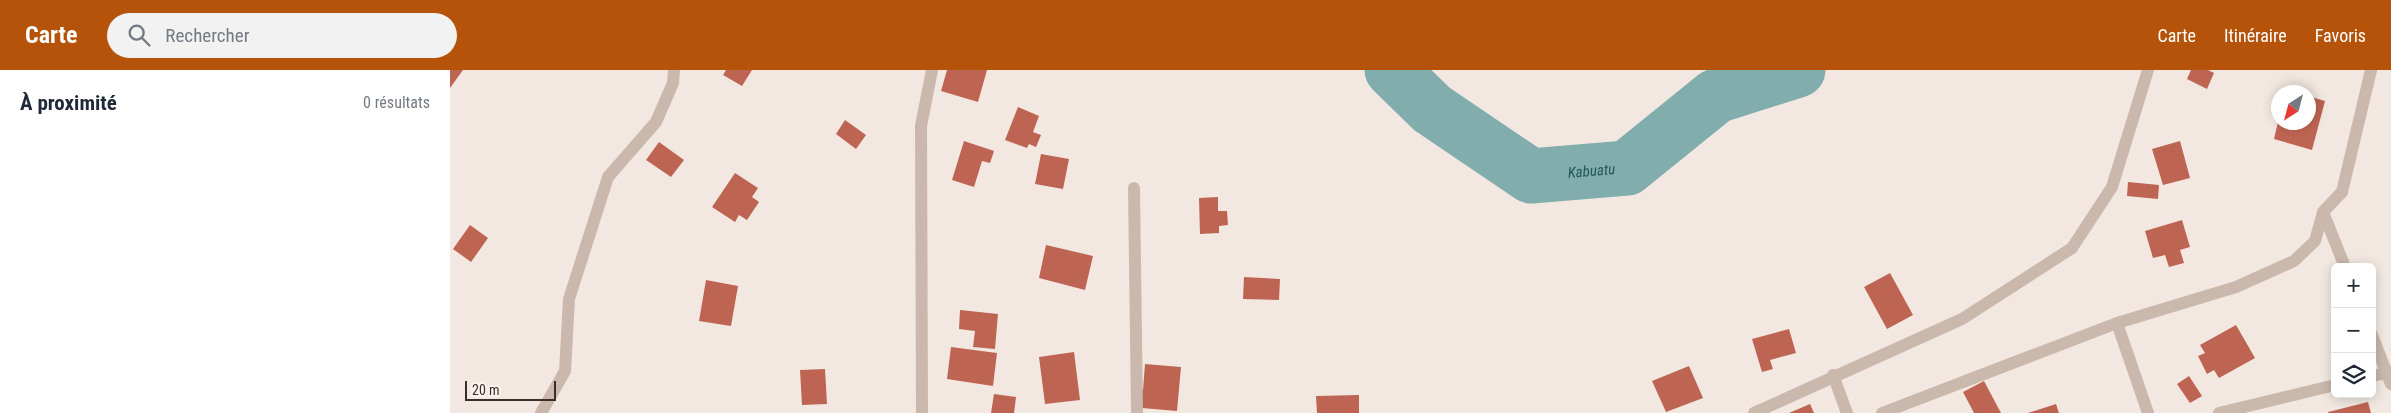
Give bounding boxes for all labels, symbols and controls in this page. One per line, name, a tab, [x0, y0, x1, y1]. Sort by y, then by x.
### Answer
search box	[107, 13, 457, 58]
text: Carte	[25, 21, 77, 49]
icon: search	[125, 21, 153, 49]
text: Rechercher	[165, 24, 249, 47]
text: Carte	[2157, 25, 2196, 46]
text: Itinéraire	[2224, 25, 2287, 46]
text: Favoris	[2315, 25, 2366, 46]
north arrow	[2271, 85, 2316, 130]
text: À proximité	[20, 91, 117, 115]
text: 0 résultats	[363, 93, 430, 112]
water label: Kabuatu	[1567, 160, 1616, 182]
map controls	[2331, 263, 2376, 398]
button: +	[2331, 263, 2376, 308]
button: −	[2331, 308, 2376, 353]
button: layers	[2331, 353, 2376, 398]
scale bar	[465, 378, 556, 401]
text: 20 m	[472, 382, 500, 398]

